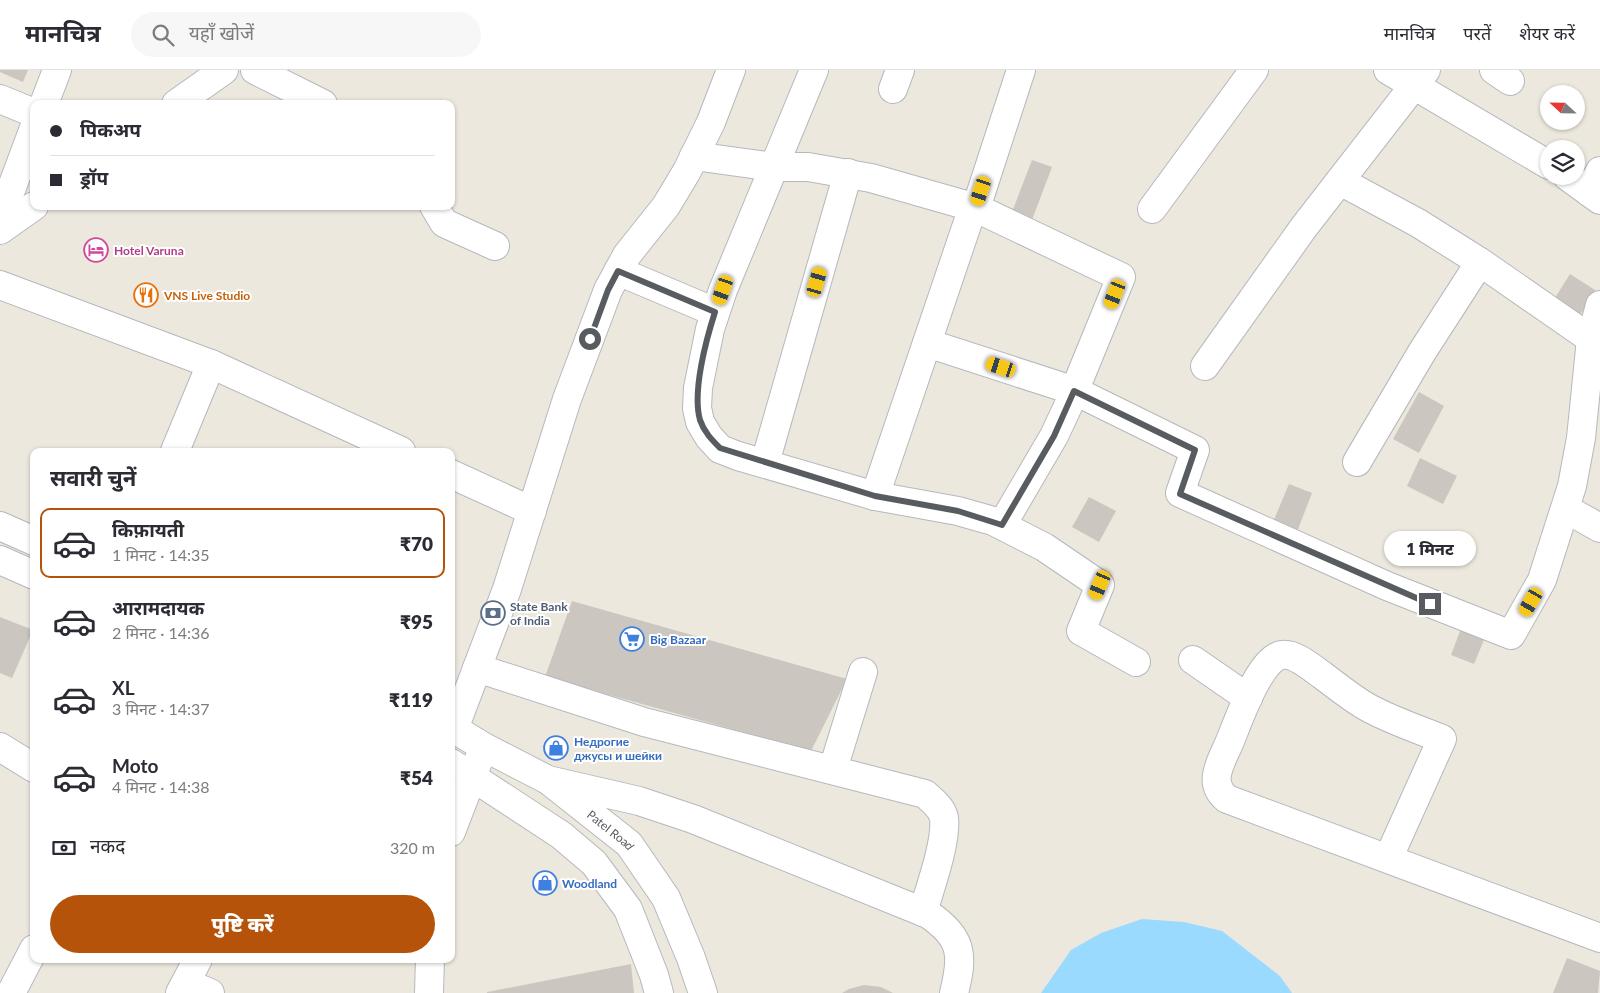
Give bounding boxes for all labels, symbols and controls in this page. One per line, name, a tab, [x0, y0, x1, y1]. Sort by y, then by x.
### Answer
search box	[131, 12, 481, 57]
text: मानचित्र	[25, 18, 101, 47]
icon: search	[149, 21, 177, 49]
text: यहाँ खोजें	[189, 21, 254, 44]
text: मानचित्र	[1384, 22, 1435, 44]
text: परतें	[1463, 22, 1491, 44]
text: शेयर करें	[1519, 22, 1575, 44]
north arrow	[1540, 85, 1585, 130]
map controls	[1540, 85, 1585, 185]
text: पिकअप	[80, 118, 141, 141]
button: layers	[1540, 140, 1585, 185]
text: ड्रॉप	[80, 166, 108, 189]
car	[969, 174, 992, 208]
hotel icon: Hotel Varuna	[83, 237, 109, 263]
place label: Hotel Varuna	[114, 243, 184, 258]
car	[805, 266, 828, 298]
car	[711, 273, 734, 307]
car	[1102, 277, 1127, 311]
restaurant icon: VNS Live Studio	[133, 282, 159, 308]
place label: VNS Live Studio	[163, 288, 250, 303]
route start	[579, 328, 601, 350]
car	[984, 355, 1017, 379]
text: सवारी चुनें	[50, 464, 136, 491]
text: किफ़ायती	[112, 518, 184, 541]
icon: car	[52, 521, 97, 566]
text: ₹70	[400, 532, 433, 555]
callout: 1 मिनट	[1384, 532, 1476, 566]
text: 1 मिनट	[1406, 539, 1454, 558]
text: 1 मिनट · 14:35	[112, 545, 210, 564]
car	[1087, 568, 1112, 602]
car	[1517, 585, 1544, 619]
route end	[1419, 593, 1441, 615]
text: आरामदायक	[112, 596, 204, 619]
icon: car	[52, 599, 97, 644]
place label: State Bank of India	[510, 599, 568, 628]
bank icon: State Bank of India	[480, 600, 506, 626]
text: ₹95	[400, 610, 433, 633]
text: 2 मिनट · 14:36	[112, 623, 210, 642]
supermarket icon: Big Bazaar	[619, 626, 645, 652]
place label: Big Bazaar	[650, 632, 707, 647]
text: XL	[112, 676, 135, 699]
icon: car	[52, 677, 97, 722]
text: ₹119	[389, 688, 433, 711]
text: 3 मिनट · 14:37	[112, 699, 210, 718]
place label: Недрогие джусы и шейки	[574, 734, 662, 763]
shop icon: Недрогие джусы и шейки	[543, 735, 569, 761]
text: Moto	[112, 754, 158, 777]
icon: car	[52, 755, 97, 800]
text: ₹54	[400, 766, 433, 789]
text: 4 मिनट · 14:38	[112, 777, 210, 796]
street label: Patel Road	[584, 807, 638, 853]
icon: cash	[50, 834, 78, 862]
text: नकद	[90, 834, 125, 857]
text: 320 m	[390, 838, 435, 857]
shop icon: Woodland	[532, 870, 558, 896]
place label: Woodland	[562, 876, 617, 891]
button: पुष्टि करें	[50, 895, 435, 953]

